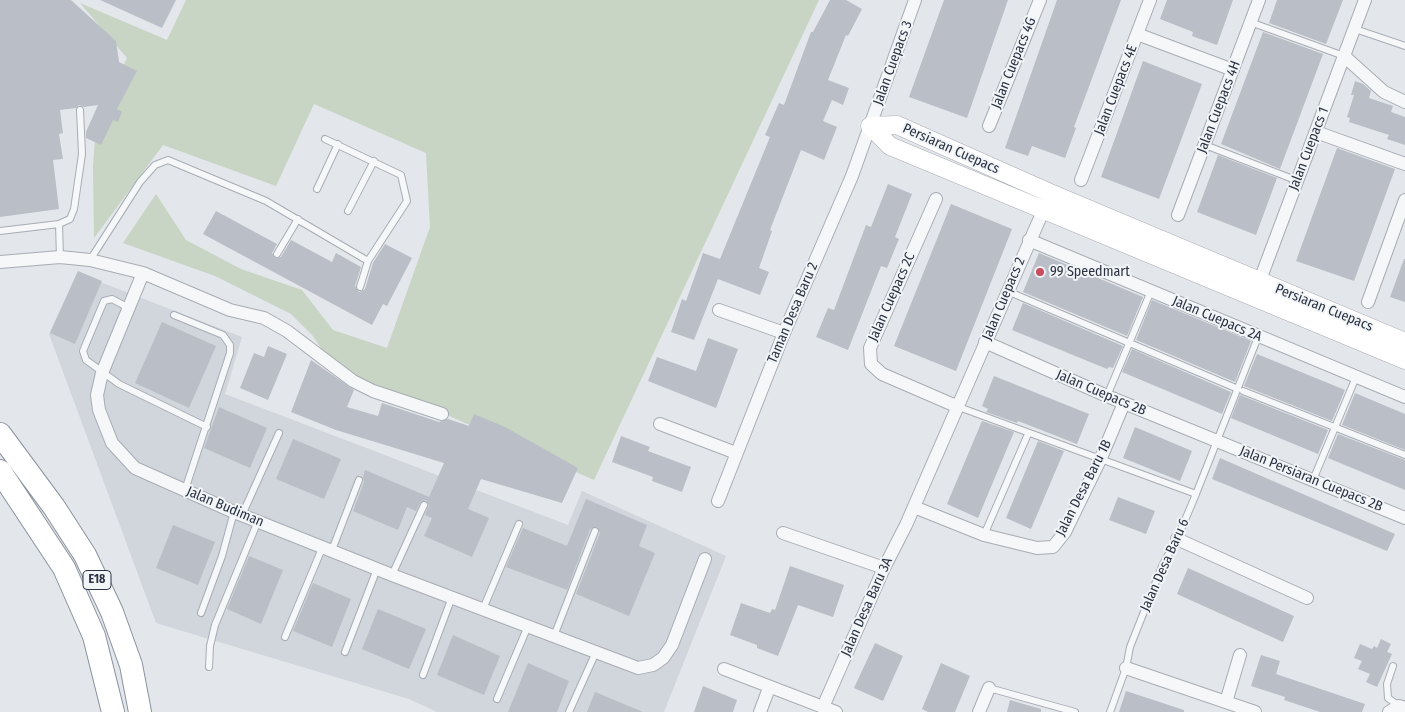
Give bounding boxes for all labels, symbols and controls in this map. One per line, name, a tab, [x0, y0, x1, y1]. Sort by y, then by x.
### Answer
street label: Jalan Cuepacs 4G	[988, 15, 1040, 111]
street label: Jalan Cuepacs 3	[870, 19, 916, 107]
street label: Jalan Cuepacs 4E	[1091, 42, 1141, 138]
street label: Jalan Cuepacs 4H	[1194, 58, 1244, 156]
street label: Jalan Cuepacs 1	[1285, 105, 1333, 193]
street label: Persiaran Cuepacs	[900, 120, 1002, 178]
street label: Jalan Cuepacs 2C	[865, 250, 919, 344]
street label: Jalan Cuepacs 2	[979, 255, 1029, 343]
street label: Taman Desa Baru 2	[764, 260, 822, 366]
place label: 99 Speedmart	[1050, 264, 1130, 280]
marker: 99 Speedmart	[1034, 266, 1046, 278]
street label: Persiaran Cuepacs	[1273, 281, 1375, 335]
street label: Jalan Cuepacs 2A	[1170, 293, 1264, 345]
street label: Jalan Cuepacs 2B	[1053, 366, 1149, 420]
street label: Jalan Desa Baru 1B	[1052, 437, 1116, 539]
street label: Jalan Persiaran Cuepacs 2B	[1237, 443, 1385, 515]
street label: Jalan Budiman	[184, 483, 266, 531]
street label: Jalan Desa Baru 6	[1137, 516, 1193, 614]
street label: Jalan Desa Baru 3A	[838, 555, 896, 659]
road number: E18	[83, 570, 111, 590]

